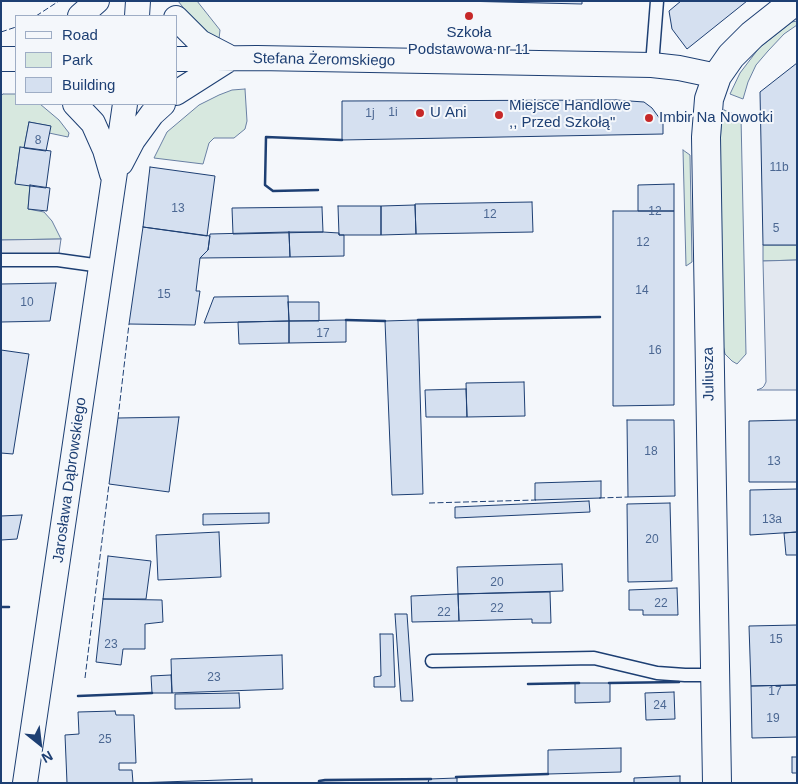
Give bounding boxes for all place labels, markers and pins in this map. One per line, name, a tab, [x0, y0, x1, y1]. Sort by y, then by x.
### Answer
marker: Szkoła Podstawowa nr 11	[463, 10, 475, 22]
place label: Szkoła Podstawowa nr 11	[408, 24, 530, 59]
place label: Miejsce Handlowe ,, Przed Szkołą"	[509, 97, 631, 132]
place label: U Ani	[430, 104, 467, 122]
marker: U Ani	[414, 107, 426, 119]
marker: Miejsce Handlowe ,, Przed Szkołą"	[493, 109, 505, 121]
place label: Imbir Na Nowotki	[659, 109, 773, 127]
marker: Imbir Na Nowotki	[643, 112, 655, 124]

